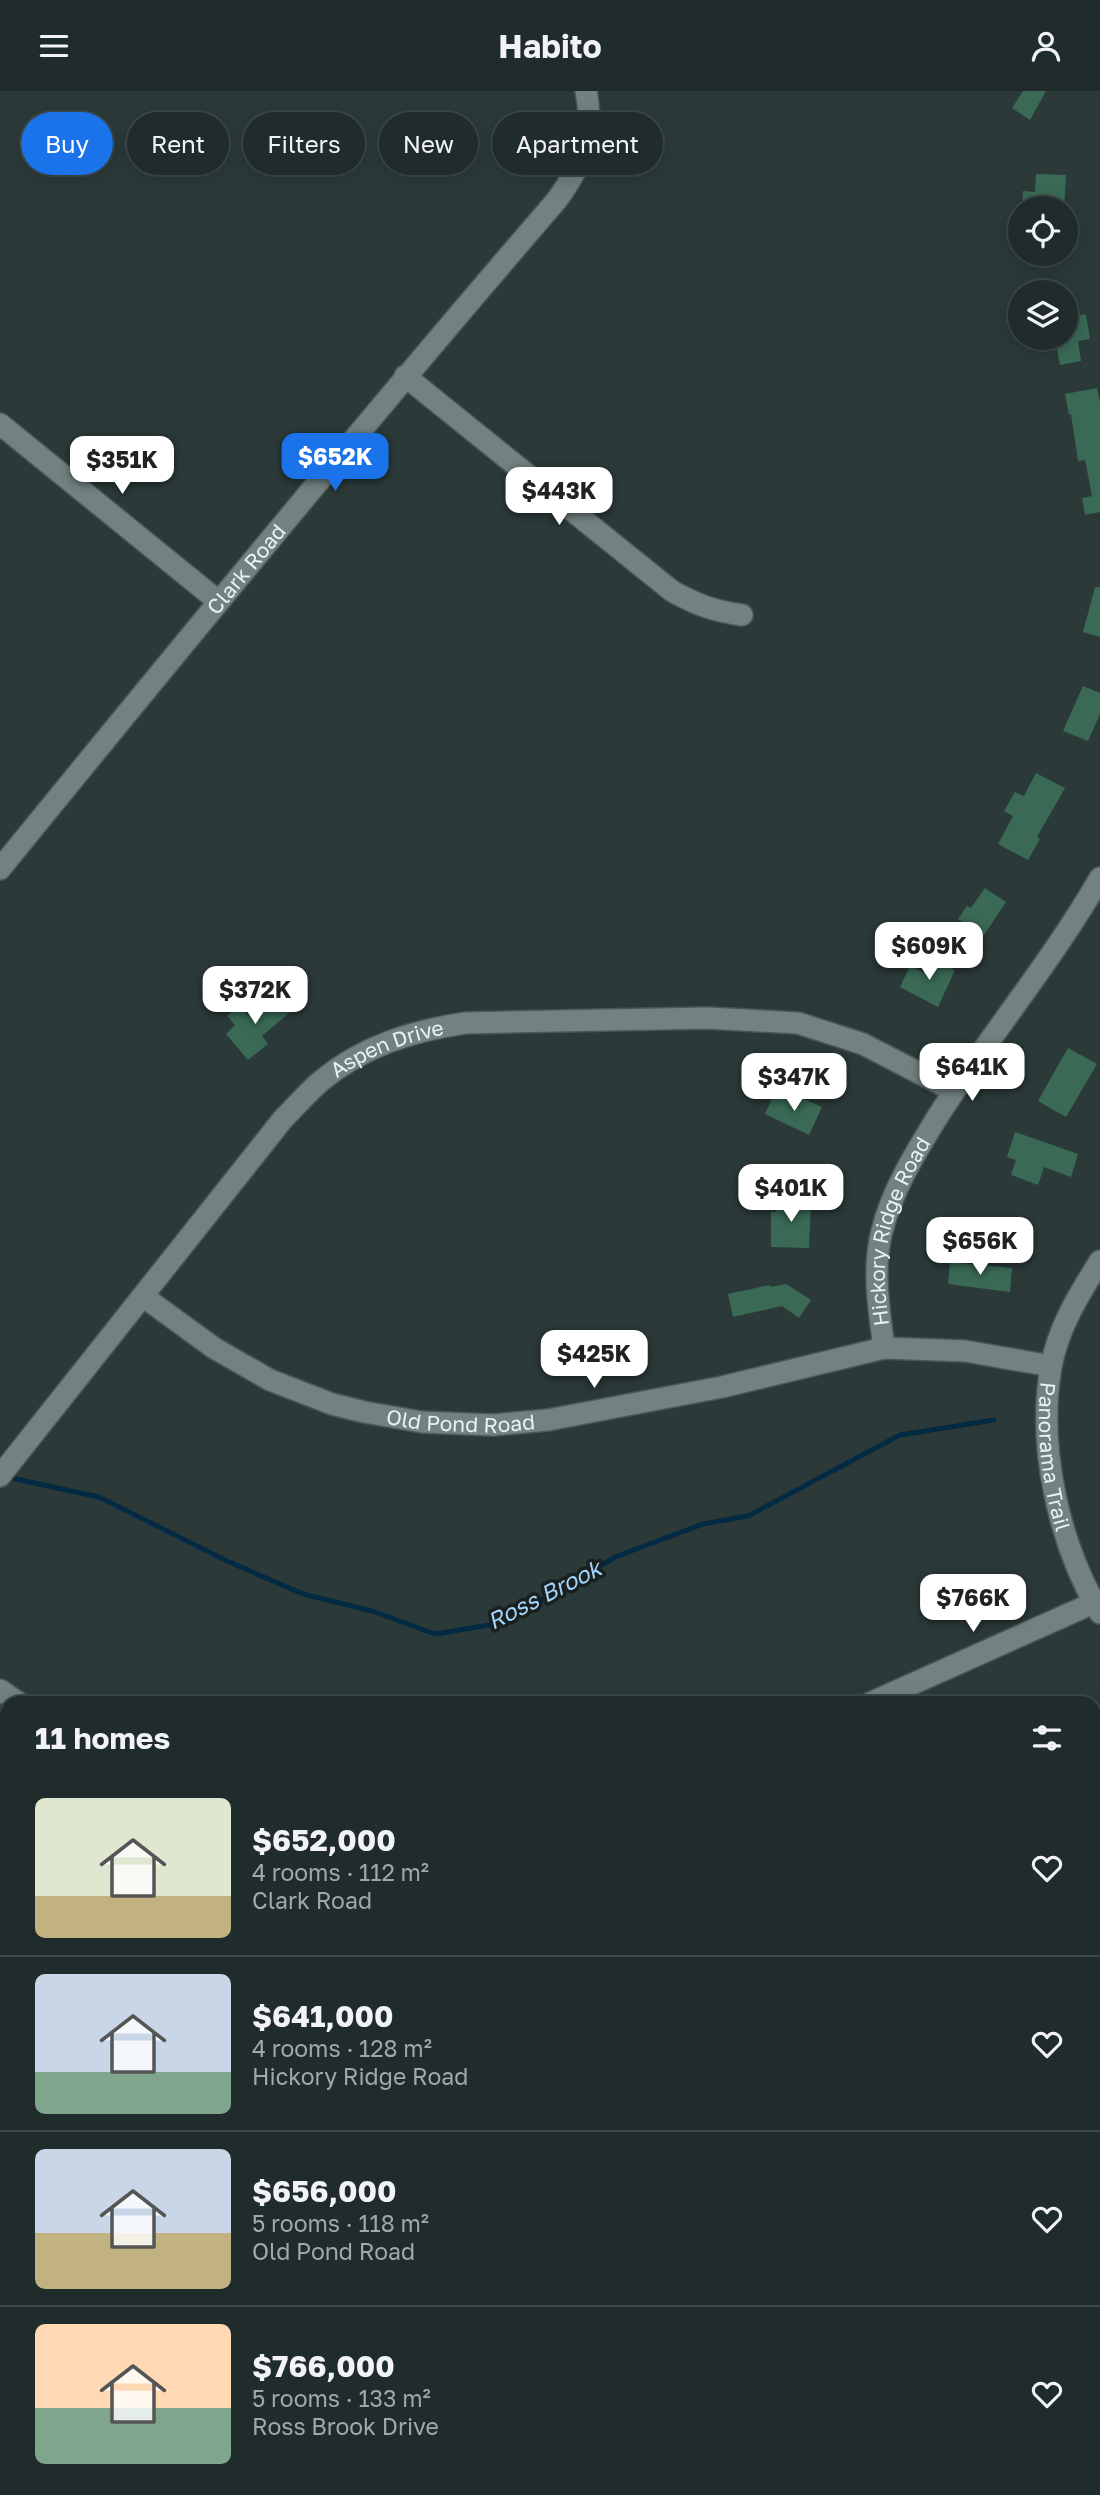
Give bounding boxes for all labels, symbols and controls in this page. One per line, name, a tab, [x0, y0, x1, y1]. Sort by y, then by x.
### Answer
icon: menu	[35, 27, 73, 65]
text: Habito	[498, 27, 602, 65]
icon: person	[1027, 27, 1065, 65]
chip: Buy	[21, 112, 113, 175]
chip: Rent	[127, 112, 229, 175]
chip: Filters	[243, 112, 365, 175]
chip: New	[379, 112, 478, 175]
chip: Apartment	[492, 112, 663, 175]
map controls	[1008, 196, 1078, 350]
button: locate	[1008, 196, 1078, 266]
button: layers	[1008, 280, 1078, 350]
pin: $652K	[286, 433, 384, 493]
pin: $351K	[73, 437, 171, 496]
text: $652K	[298, 442, 372, 470]
text: $351K	[86, 445, 158, 473]
pin: $443K	[510, 467, 608, 527]
text: $443K	[522, 476, 596, 504]
street label: Clark Road	[201, 518, 291, 619]
pin: $609K	[880, 923, 978, 982]
text: $609K	[891, 931, 967, 959]
pin: $372K	[206, 967, 304, 1026]
text: $372K	[219, 975, 291, 1003]
street label: Aspen Drive	[325, 1014, 446, 1083]
pin: $641K	[923, 1044, 1021, 1103]
text: $641K	[936, 1052, 1008, 1080]
pin: $347K	[745, 1053, 843, 1113]
text: $347K	[757, 1062, 831, 1090]
street label: Hickory Ridge Road	[864, 1132, 935, 1328]
pin: $401K	[742, 1165, 840, 1224]
text: $401K	[754, 1173, 828, 1201]
pin: $656K	[931, 1217, 1029, 1277]
text: $656K	[942, 1226, 1018, 1254]
pin: $425K	[545, 1331, 643, 1390]
text: $425K	[557, 1339, 631, 1367]
street label: Panorama Trail	[1034, 1381, 1077, 1534]
street label: Old Pond Road	[384, 1403, 536, 1438]
water label: Ross Brook	[482, 1552, 607, 1635]
pin: $766K	[924, 1575, 1022, 1634]
text: $766K	[936, 1583, 1010, 1611]
icon: filters	[1028, 1719, 1066, 1757]
text: 11 homes	[35, 1720, 170, 1756]
text: $652,000	[252, 1822, 396, 1858]
icon: home	[91, 1826, 175, 1910]
icon: heart	[1028, 1849, 1066, 1887]
text: 4 rooms · 112 m²	[252, 1858, 429, 1886]
text: Clark Road	[252, 1886, 372, 1914]
text: $641,000	[252, 1998, 393, 2034]
icon: home	[91, 2002, 175, 2086]
icon: heart	[1028, 2025, 1066, 2063]
text: 4 rooms · 128 m²	[252, 2034, 432, 2062]
text: Hickory Ridge Road	[252, 2062, 468, 2090]
text: $656,000	[252, 2173, 397, 2209]
icon: home	[91, 2177, 175, 2261]
icon: heart	[1028, 2200, 1066, 2238]
text: 5 rooms · 118 m²	[252, 2209, 429, 2237]
text: Old Pond Road	[252, 2237, 415, 2265]
text: $766,000	[252, 2348, 395, 2384]
icon: home	[91, 2352, 175, 2436]
icon: heart	[1028, 2375, 1066, 2413]
text: 5 rooms · 133 m²	[252, 2384, 431, 2412]
text: Ross Brook Drive	[252, 2412, 439, 2440]

